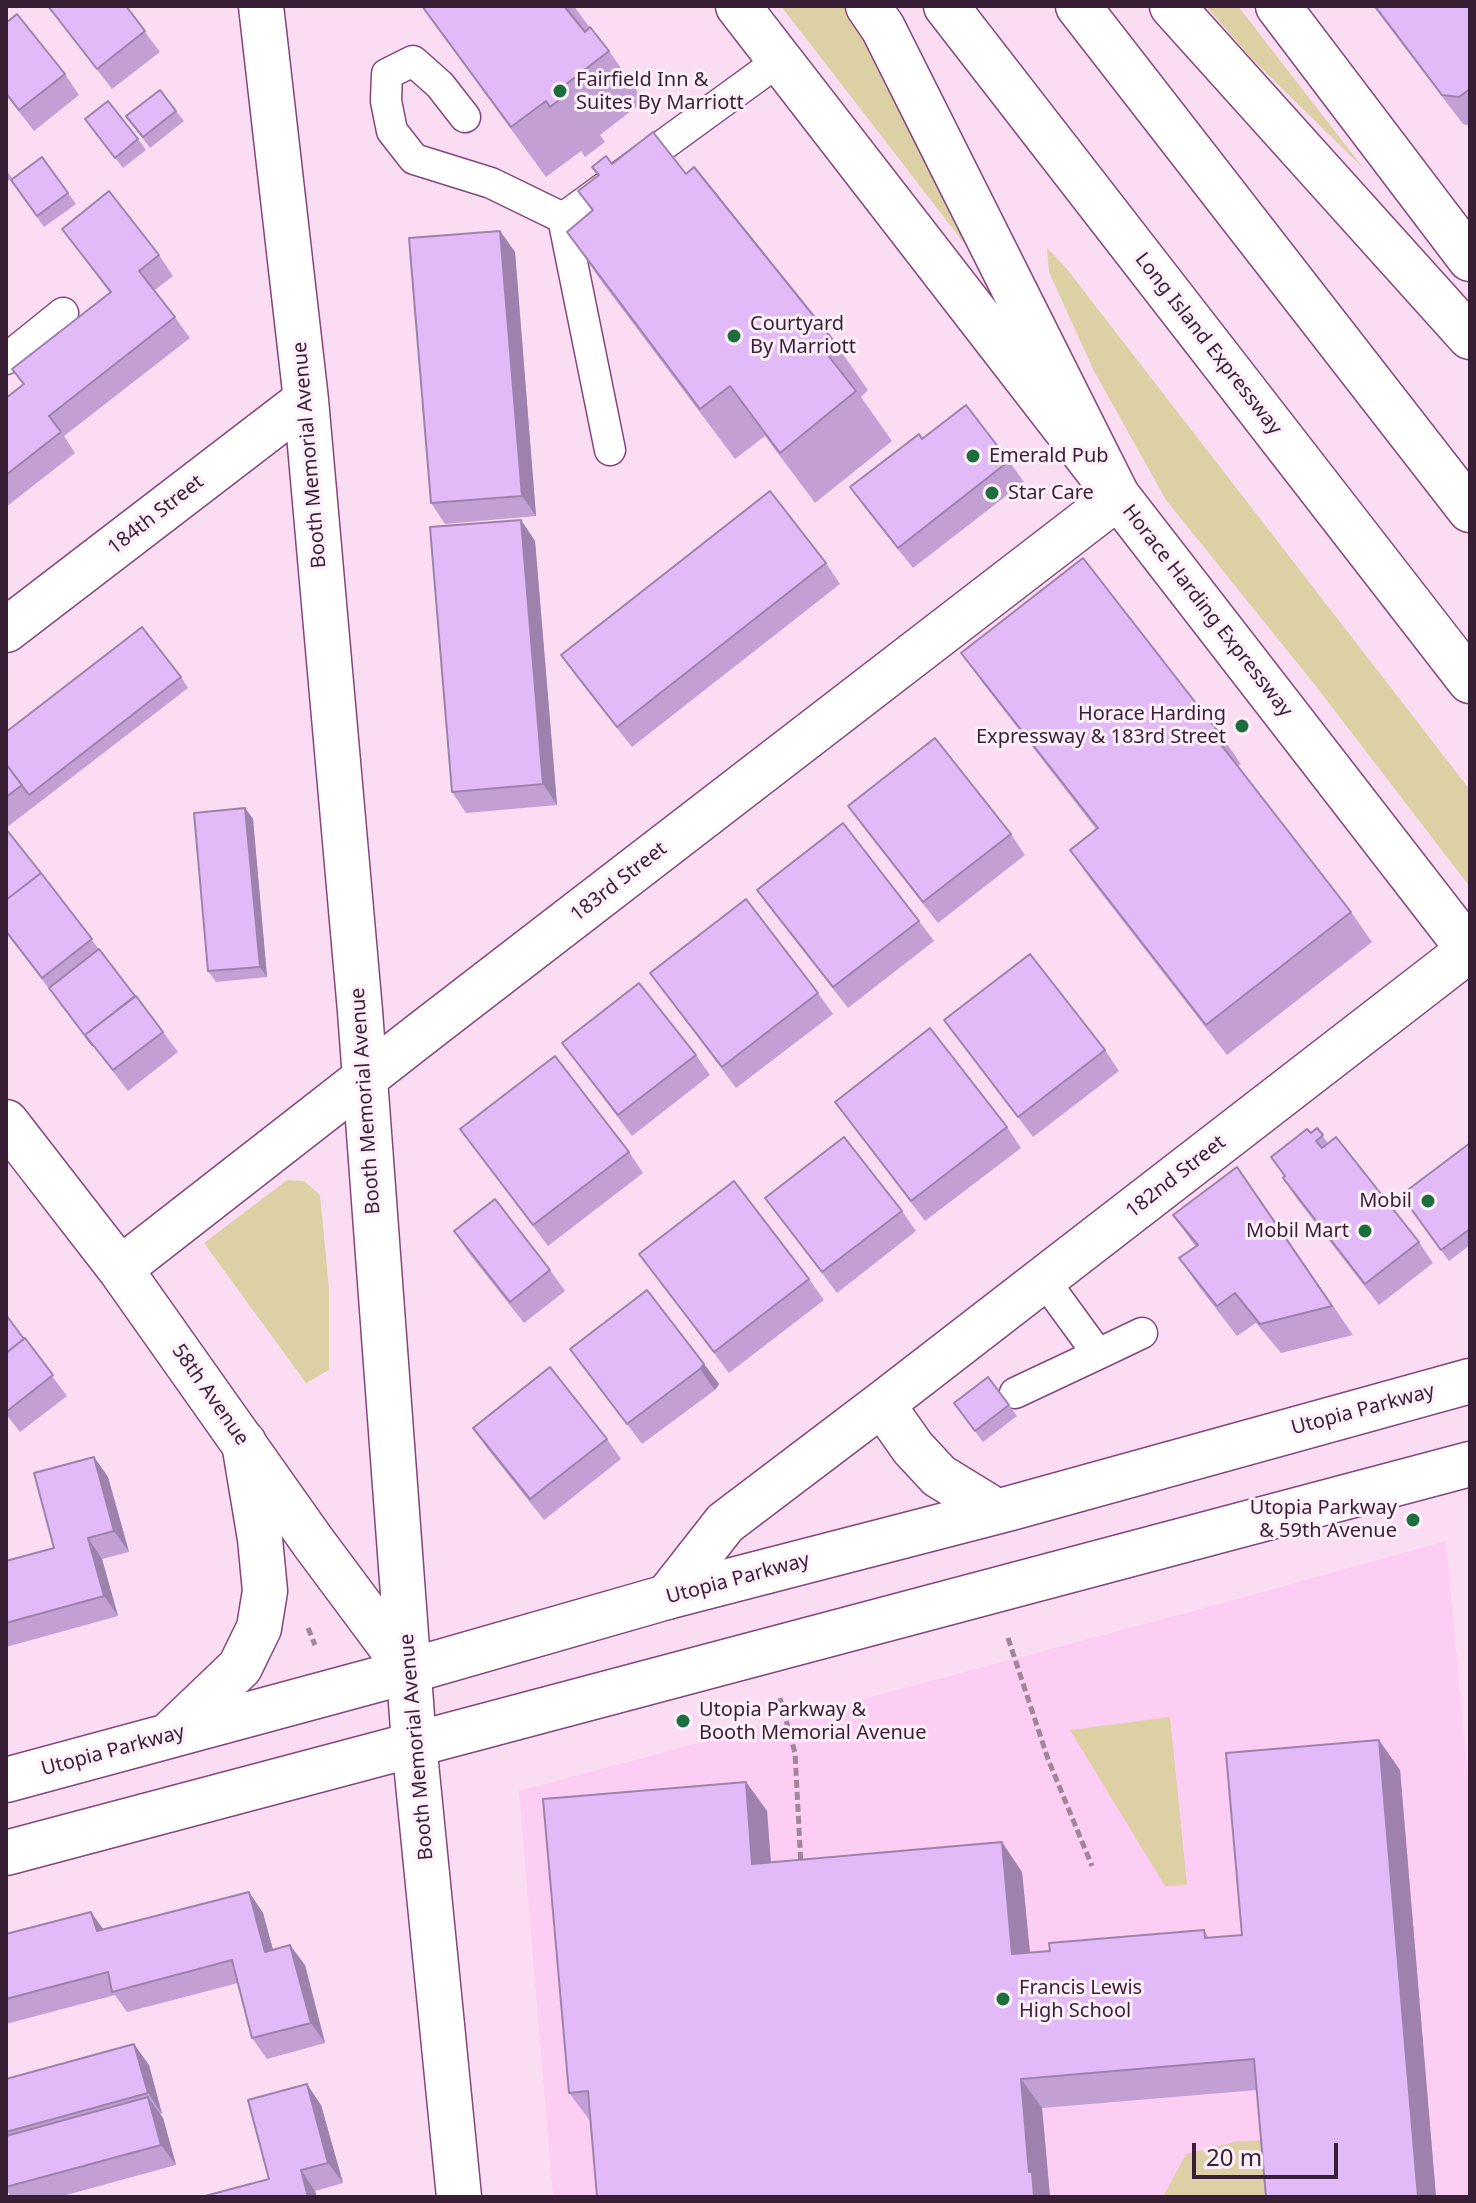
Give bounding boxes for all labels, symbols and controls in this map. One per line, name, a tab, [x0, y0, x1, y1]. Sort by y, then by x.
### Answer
place label: Fairfield Inn & Suites By Marriott	[576, 68, 744, 115]
marker: Fairfield Inn & Suites By Marriott	[551, 82, 569, 100]
street label: Long Island Expressway	[1129, 248, 1287, 440]
place label: Courtyard By Marriott	[750, 312, 856, 359]
marker: Courtyard By Marriott	[725, 327, 743, 345]
street label: Booth Memorial Avenue	[288, 341, 332, 569]
place label: Emerald Pub	[989, 444, 1109, 468]
marker: Emerald Pub	[964, 447, 982, 465]
street label: 184th Street	[103, 470, 209, 560]
place label: Star Care	[1008, 481, 1094, 505]
marker: Star Care	[983, 484, 1001, 502]
street label: Horace Harding Expressway	[1117, 500, 1297, 722]
place label: Horace Harding Expressway & 183rd Street	[976, 702, 1226, 749]
marker: Horace Harding Expressway & 183rd Street	[1233, 717, 1251, 735]
street label: 183rd Street	[566, 837, 672, 927]
street label: Booth Memorial Avenue	[346, 987, 386, 1215]
street label: 182nd Street	[1121, 1131, 1231, 1223]
place label: Mobil	[1359, 1189, 1412, 1213]
marker: Mobil	[1419, 1192, 1437, 1210]
place label: Mobil Mart	[1246, 1219, 1349, 1243]
marker: Mobil Mart	[1356, 1222, 1374, 1240]
street label: 58th Avenue	[166, 1340, 254, 1450]
street label: Utopia Parkway	[1289, 1379, 1437, 1441]
place label: Utopia Parkway & 59th Avenue	[1250, 1496, 1397, 1543]
marker: Utopia Parkway & 59th Avenue	[1404, 1511, 1422, 1529]
street label: Utopia Parkway	[664, 1548, 812, 1610]
street label: Booth Memorial Avenue	[395, 1633, 439, 1861]
place label: Utopia Parkway & Booth Memorial Avenue	[699, 1698, 926, 1745]
marker: Utopia Parkway & Booth Memorial Avenue	[674, 1712, 692, 1730]
street label: Utopia Parkway	[39, 1720, 187, 1782]
place label: Francis Lewis High School	[1019, 1976, 1142, 2023]
marker: Francis Lewis High School	[994, 1990, 1012, 2008]
scale bar	[1196, 2127, 1342, 2177]
text: 20 m	[1206, 2140, 1262, 2173]

